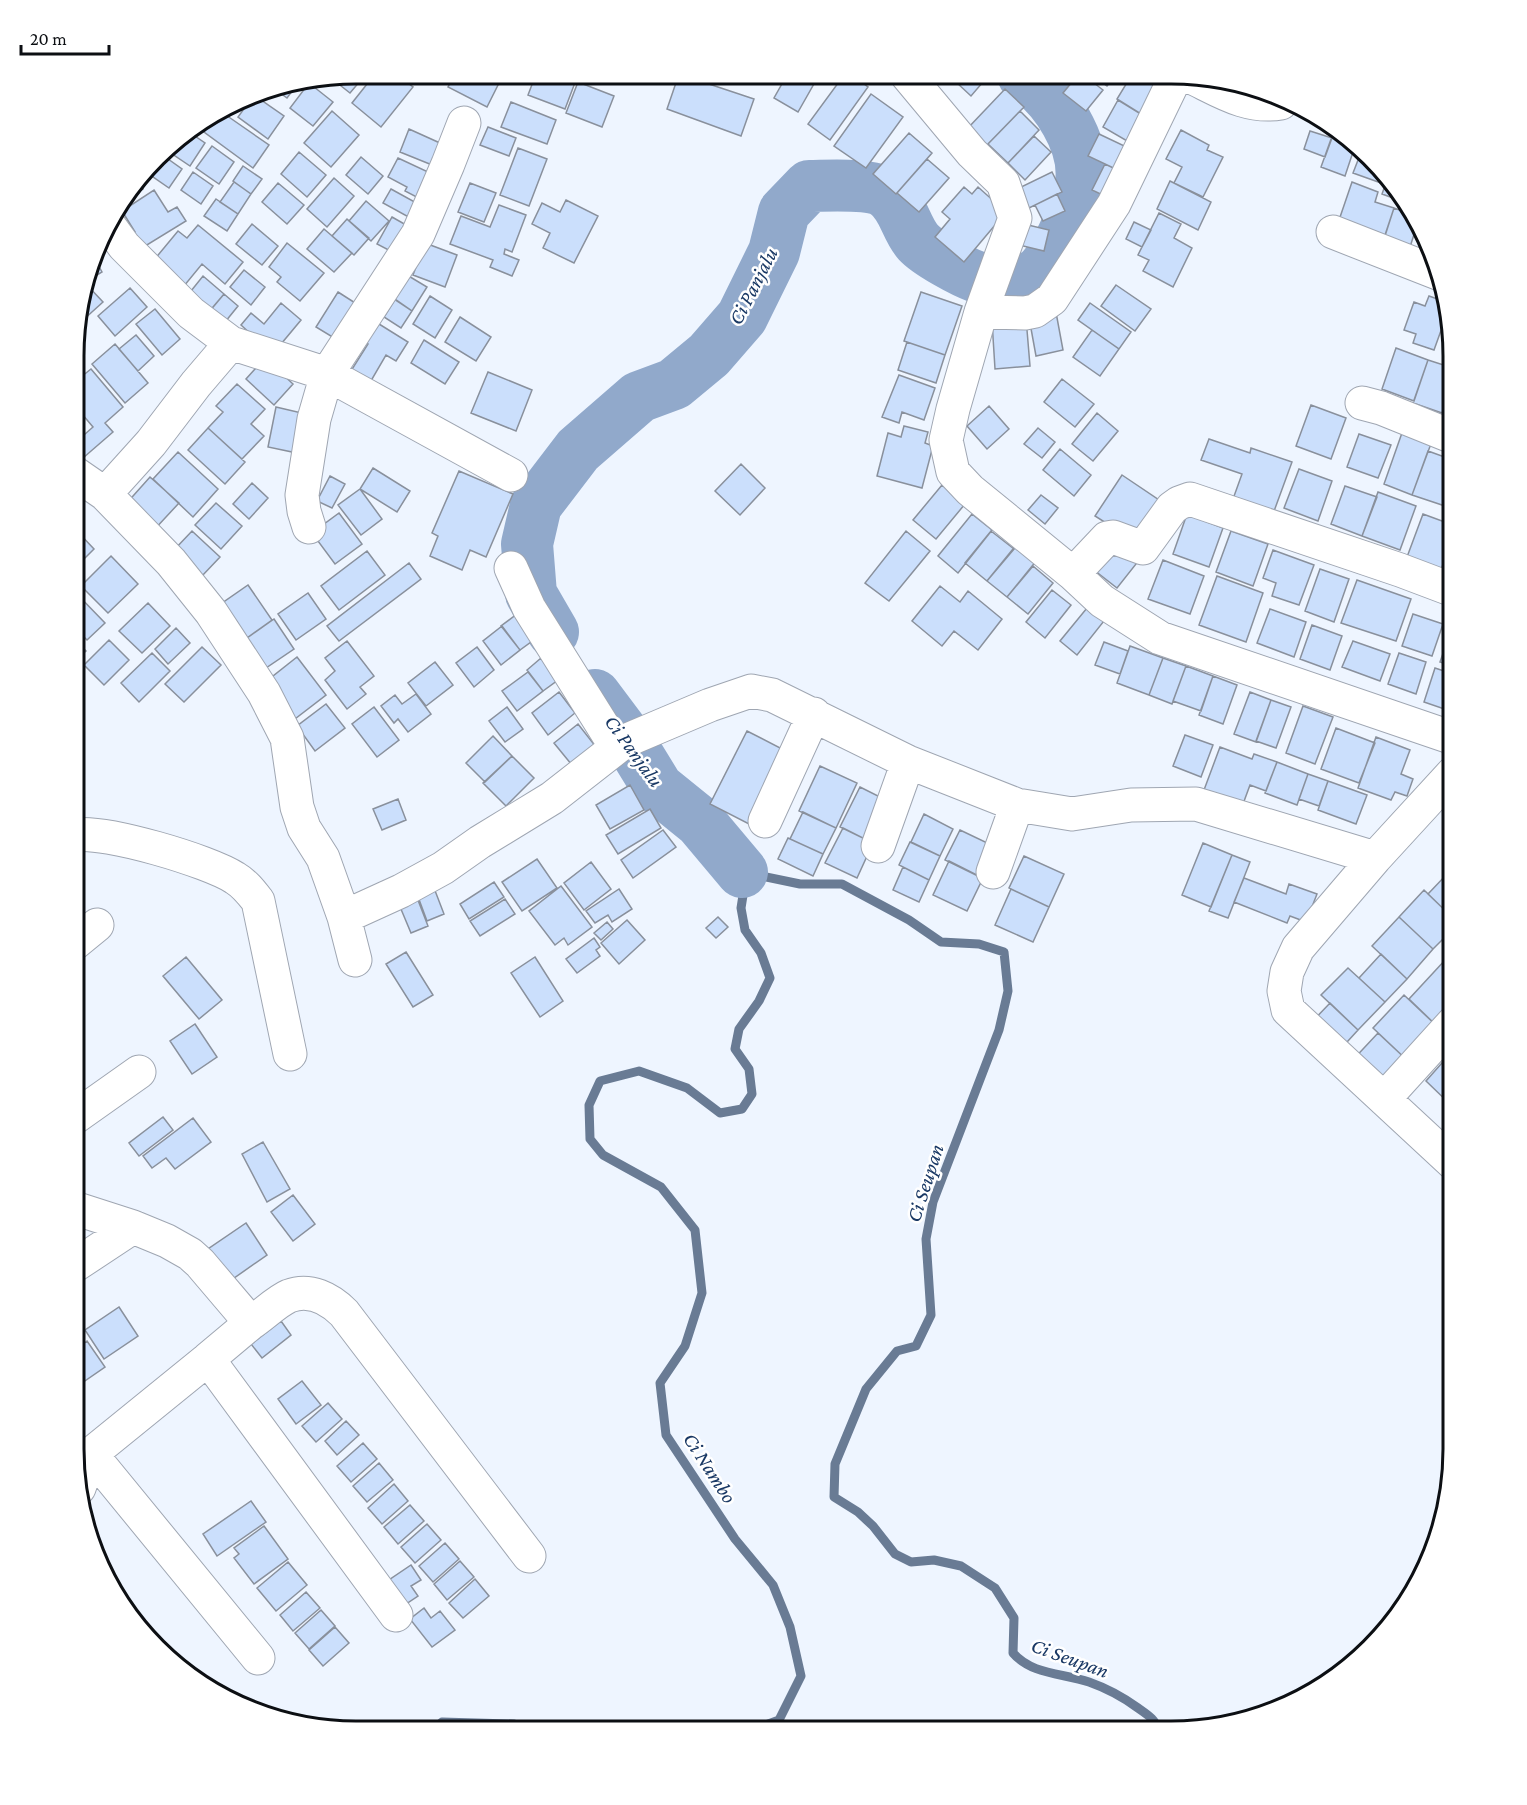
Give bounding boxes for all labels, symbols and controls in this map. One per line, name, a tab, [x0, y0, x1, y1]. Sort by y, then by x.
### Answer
scale bar	[21, 18, 110, 56]
text: 20 m	[30, 29, 67, 49]
water label: Ci Panjalu	[723, 243, 783, 329]
water label: Ci Panjalu	[600, 710, 668, 792]
water label: Ci Seupan	[901, 1141, 949, 1225]
water label: Ci Nambo	[678, 1428, 742, 1508]
water label: Ci Seupan	[1028, 1633, 1112, 1683]

